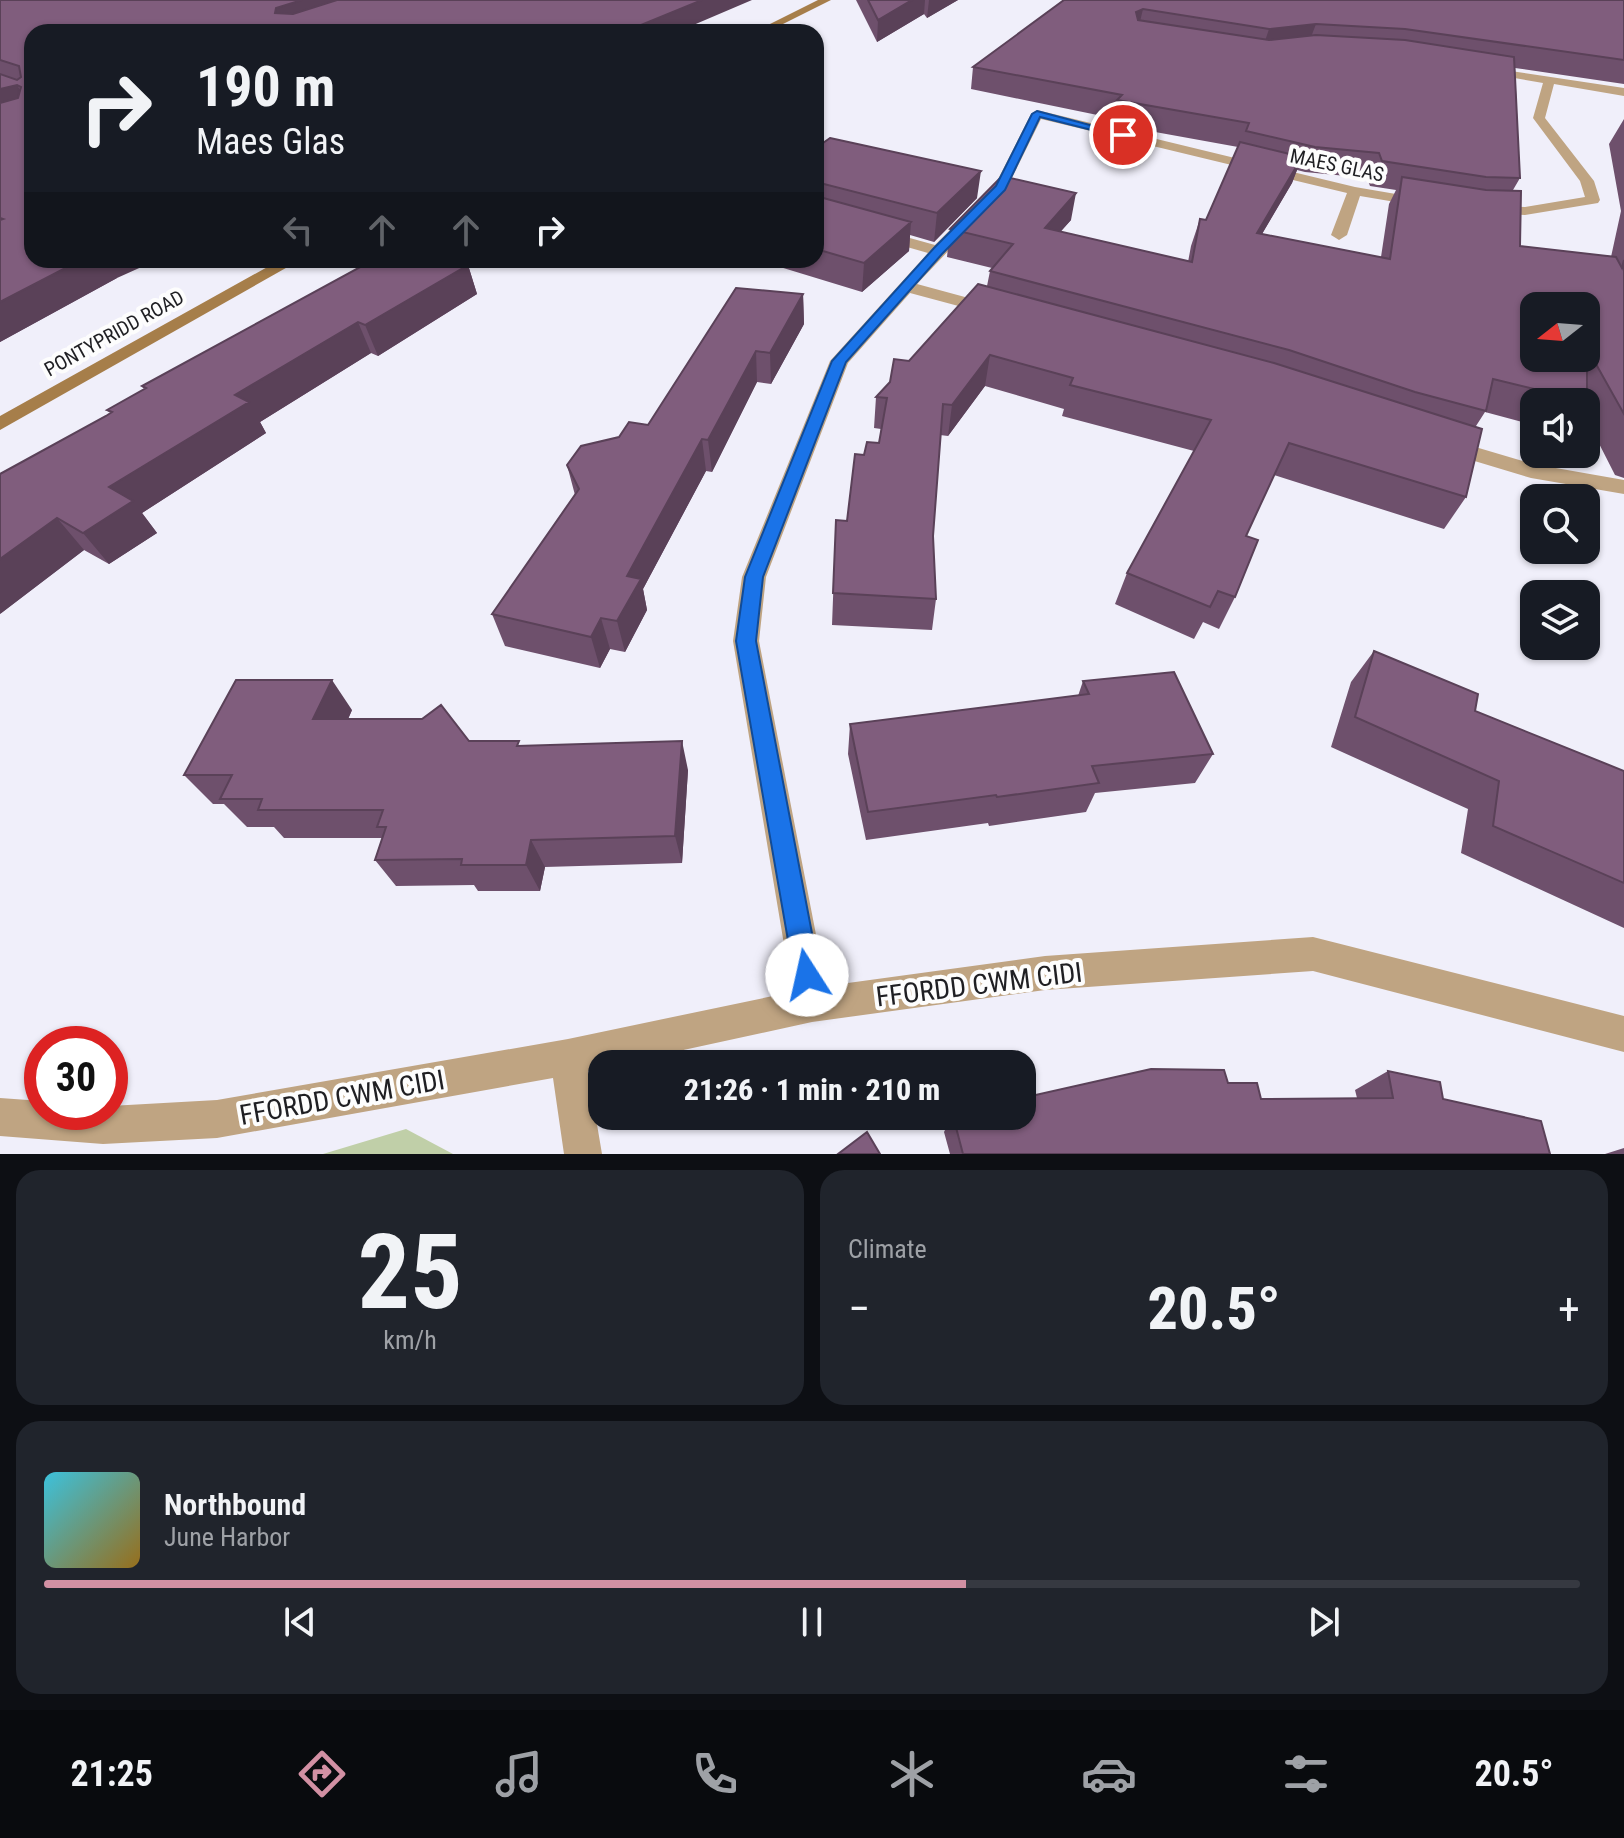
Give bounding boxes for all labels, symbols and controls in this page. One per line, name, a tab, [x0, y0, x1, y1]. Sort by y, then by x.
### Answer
text: 190 m	[196, 54, 335, 120]
icon: right	[64, 56, 168, 160]
pin	[1089, 101, 1157, 169]
icon: arrive	[1101, 113, 1145, 157]
text: Maes Glas	[196, 121, 345, 163]
street label: MAES GLAS	[1288, 143, 1386, 187]
icon: left	[276, 208, 320, 252]
icon: ahead	[360, 208, 404, 252]
icon: ahead	[444, 208, 488, 252]
icon: right	[528, 208, 572, 252]
street label: PONTYPRIDD ROAD	[40, 285, 188, 381]
north arrow	[1520, 292, 1600, 372]
map controls	[1520, 292, 1600, 660]
button: sound	[1520, 388, 1600, 468]
button: search	[1520, 484, 1600, 564]
button: layers	[1520, 580, 1600, 660]
position arrow	[765, 933, 849, 1017]
street label: FFORDD CWM CIDI	[874, 955, 1084, 1014]
speed limit sign: 30	[24, 1026, 128, 1130]
street label: FFORDD CWM CIDI	[237, 1063, 447, 1132]
text: 21:26 · 1 min · 210 m	[684, 1072, 940, 1107]
text: 25	[357, 1212, 463, 1333]
text: Climate	[848, 1234, 927, 1264]
text: 20.5°	[1148, 1273, 1281, 1344]
text: −	[848, 1283, 870, 1335]
text: +	[1558, 1283, 1580, 1335]
text: km/h	[383, 1325, 437, 1355]
text: Northbound	[164, 1487, 306, 1522]
text: June Harbor	[164, 1522, 290, 1552]
icon: previous	[278, 1600, 322, 1644]
icon: pause	[790, 1600, 834, 1644]
icon: next	[1302, 1600, 1346, 1644]
icon: directions	[294, 1746, 350, 1802]
icon: music	[491, 1746, 547, 1802]
icon: phone	[687, 1746, 743, 1802]
icon: climate	[884, 1746, 940, 1802]
icon: car	[1081, 1746, 1137, 1802]
icon: filters	[1278, 1746, 1334, 1802]
text: 21:25	[70, 1753, 153, 1795]
text: 20.5°	[1474, 1753, 1554, 1795]

